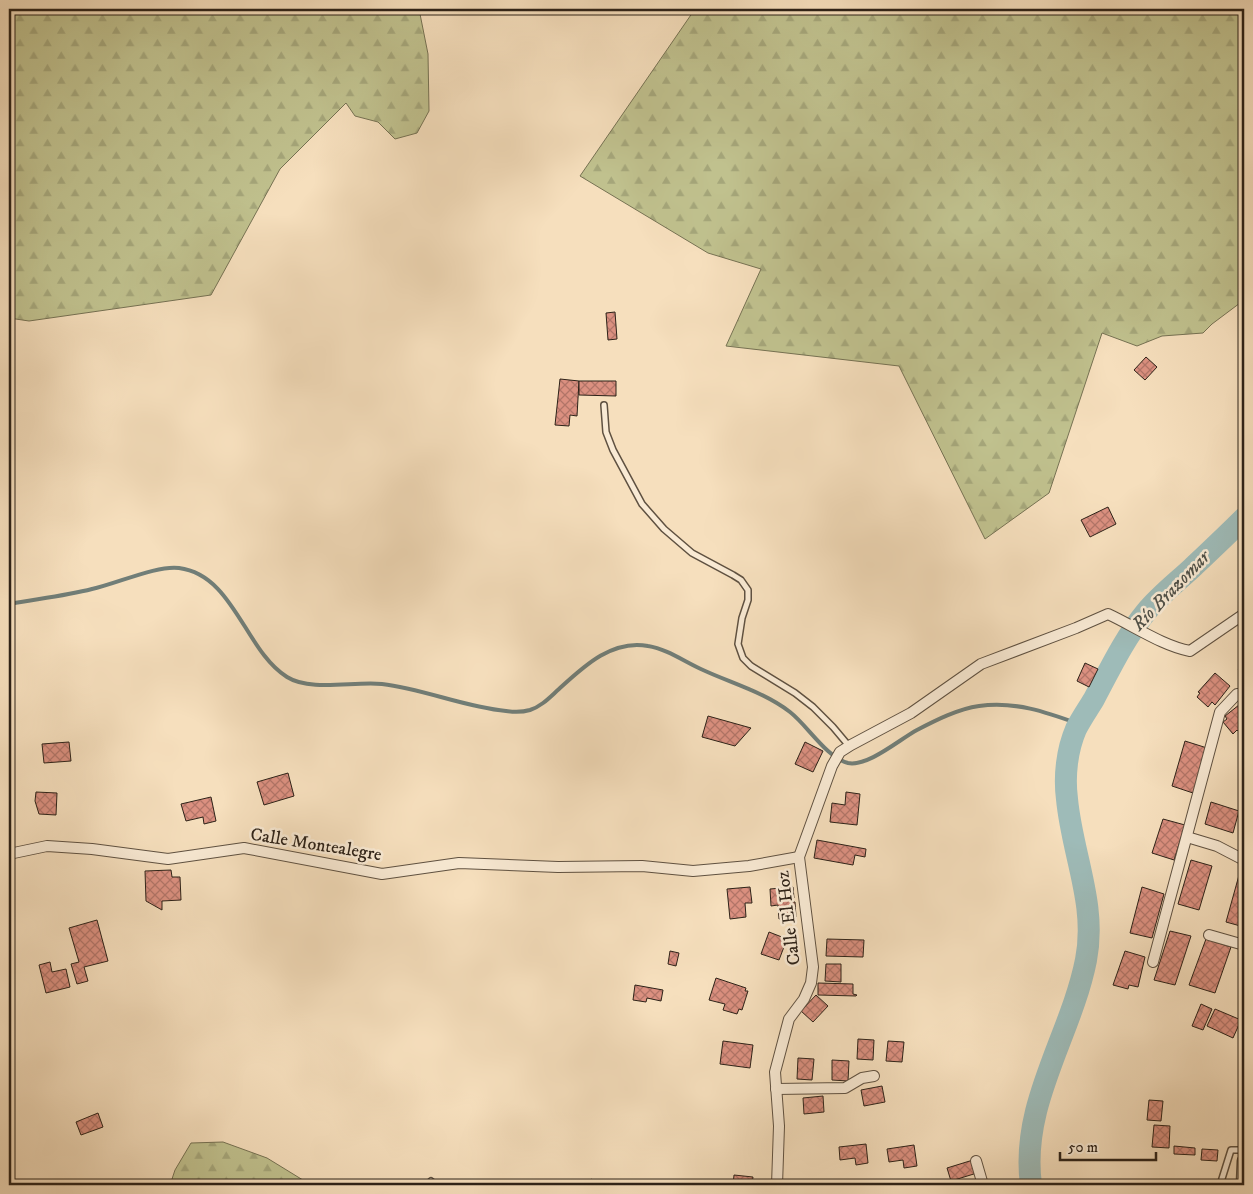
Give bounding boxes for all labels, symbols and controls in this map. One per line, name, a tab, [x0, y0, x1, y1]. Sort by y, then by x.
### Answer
water label: Río Brazomar	[1126, 544, 1217, 637]
street label: Calle Montealegre	[249, 824, 383, 866]
street label: Calle El Hoz	[772, 869, 806, 967]
scale bar	[1060, 1129, 1157, 1161]
text: 50 m	[1068, 1138, 1098, 1157]

